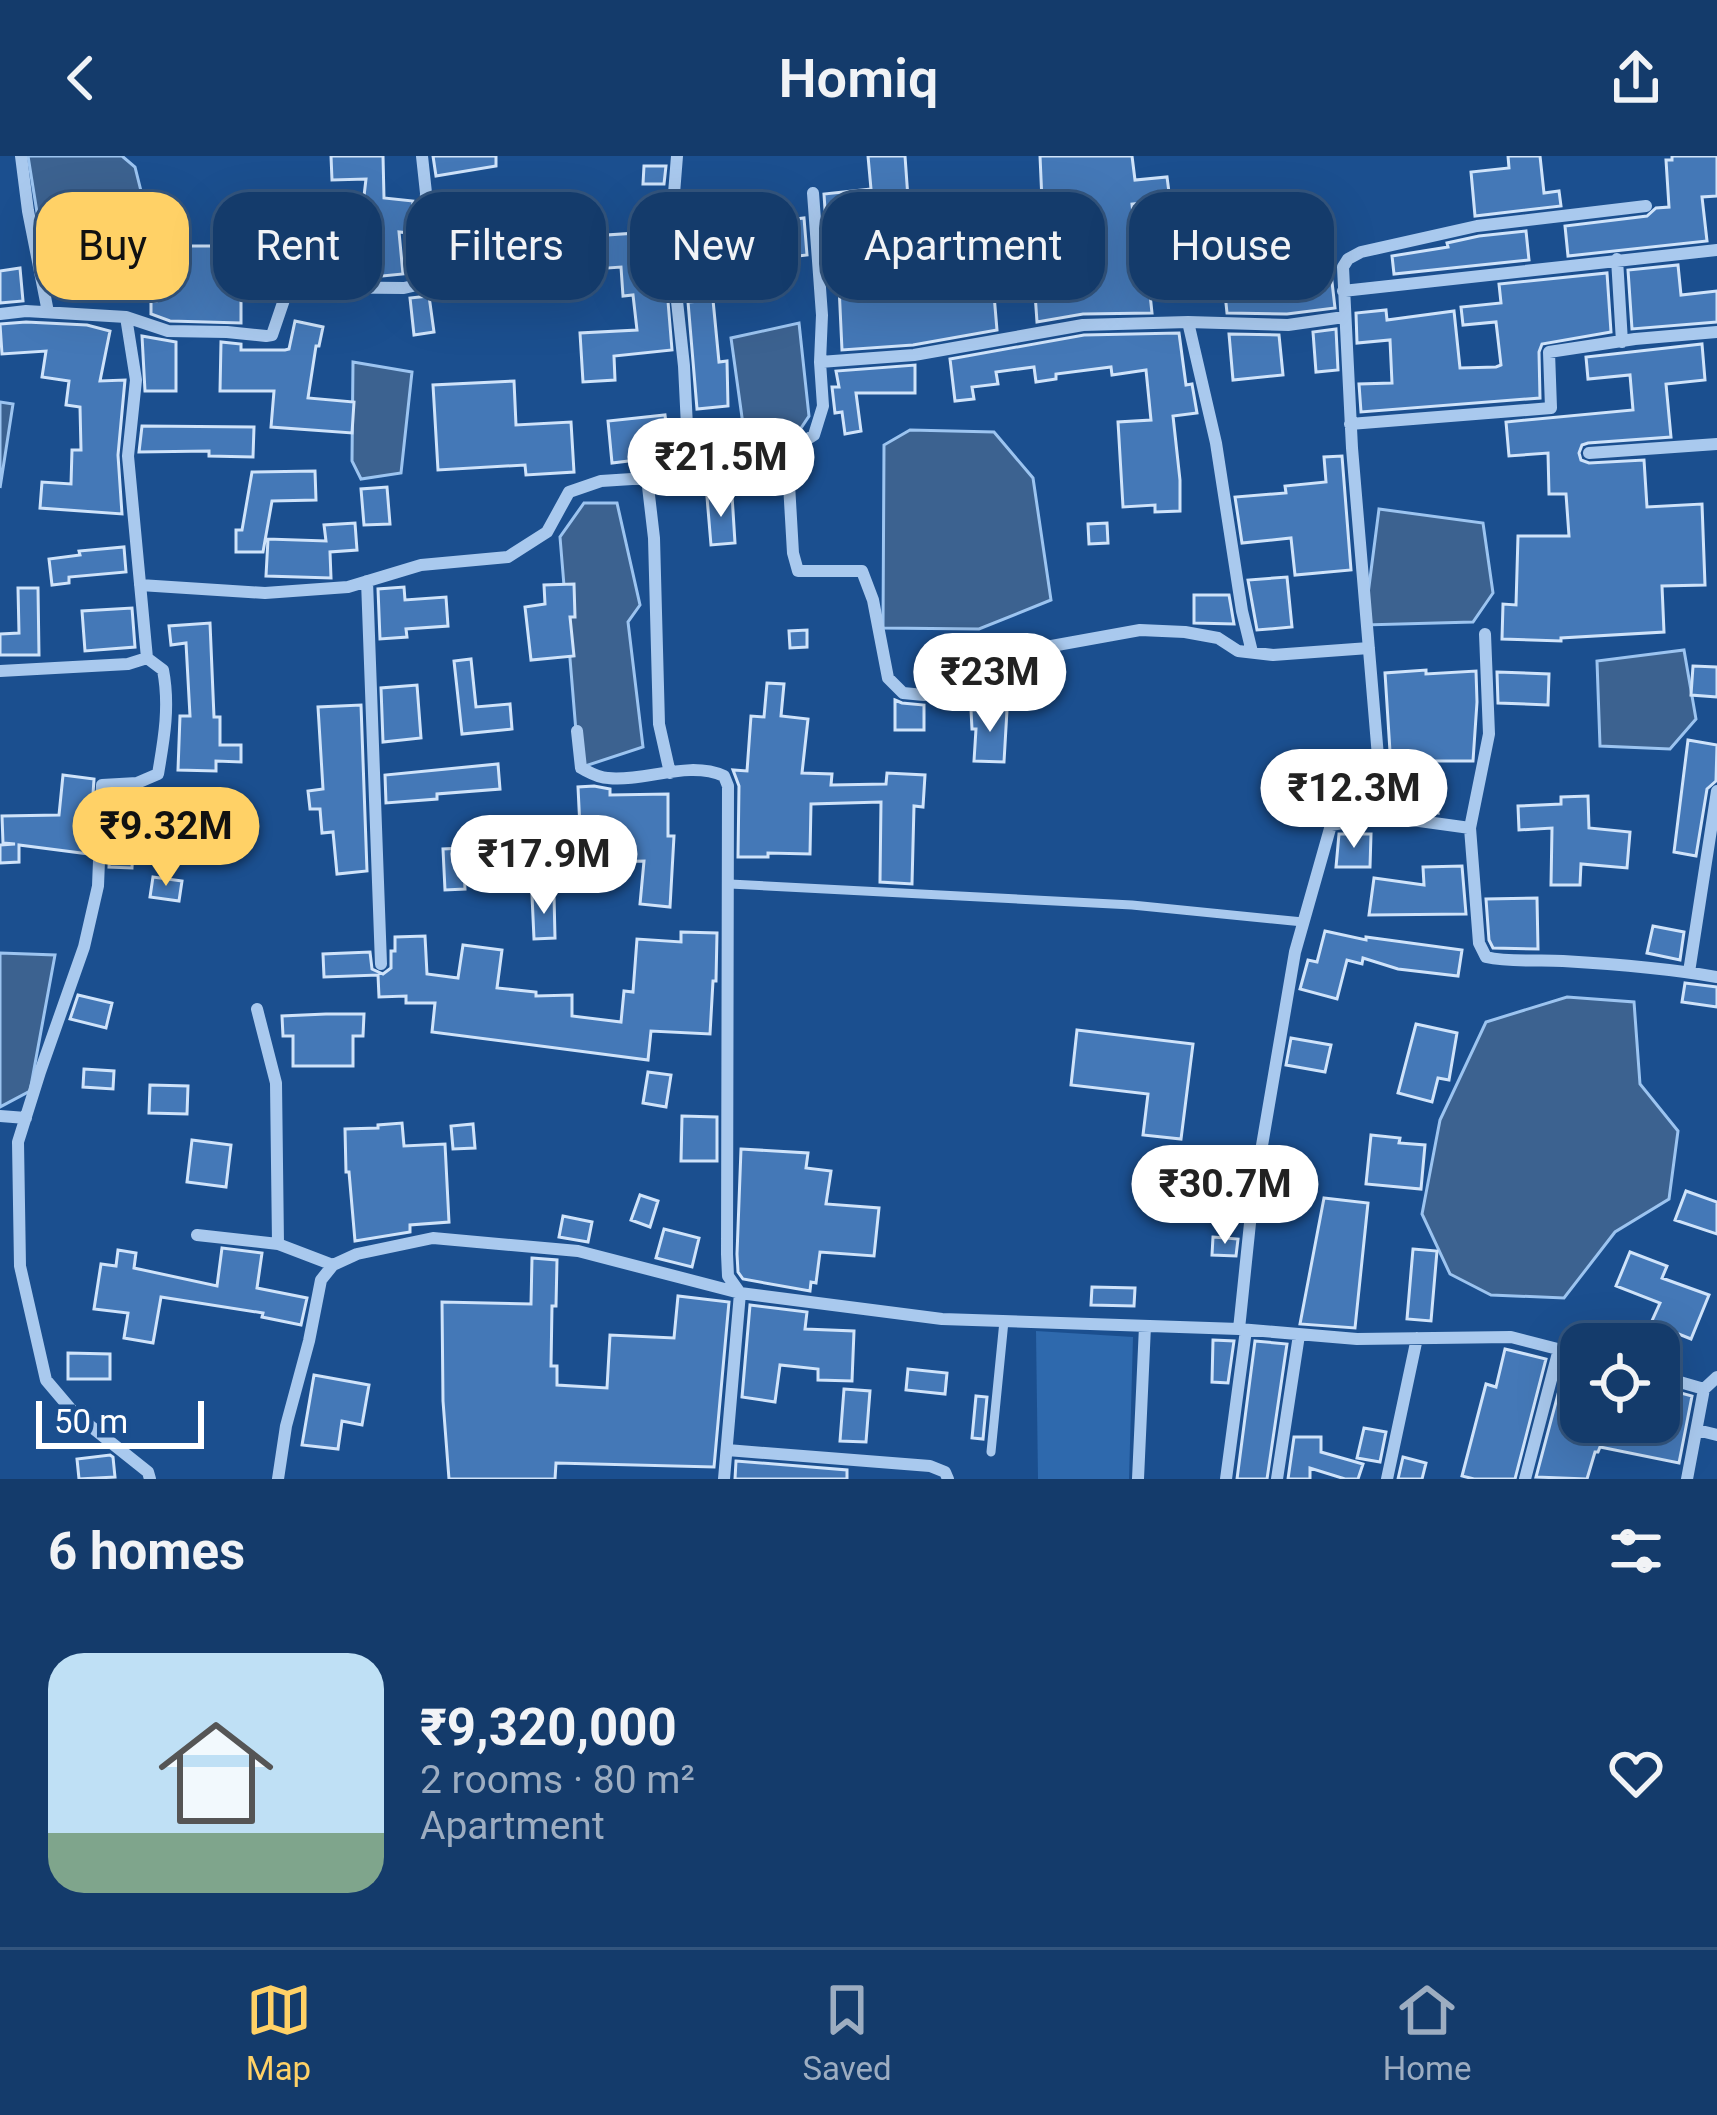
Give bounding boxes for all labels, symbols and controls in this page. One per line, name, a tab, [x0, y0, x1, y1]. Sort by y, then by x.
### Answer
icon: back	[48, 45, 114, 111]
icon: share	[1603, 45, 1669, 111]
text: Homiq	[778, 47, 939, 110]
chip: Buy	[36, 192, 189, 300]
chip: Rent	[213, 192, 382, 300]
chip: Filters	[406, 192, 606, 300]
chip: New	[630, 192, 798, 300]
chip: Apartment	[822, 192, 1105, 300]
chip: House	[1129, 192, 1334, 300]
pin: ₹21.5M	[623, 418, 819, 520]
text: ₹21.5M	[654, 434, 788, 480]
pin: ₹23M	[919, 633, 1061, 735]
text: ₹23M	[940, 649, 1040, 695]
pin: ₹12.3M	[1256, 749, 1452, 851]
text: ₹12.3M	[1287, 765, 1421, 811]
pin: ₹9.32M	[68, 787, 264, 889]
text: ₹9.32M	[99, 803, 233, 849]
pin: ₹17.9M	[446, 815, 642, 917]
text: ₹17.9M	[477, 831, 611, 877]
pin: ₹30.7M	[1127, 1145, 1323, 1247]
text: ₹30.7M	[1158, 1161, 1292, 1207]
map controls	[1560, 1323, 1680, 1443]
button: locate	[1560, 1323, 1680, 1443]
scale bar	[36, 1395, 204, 1448]
text: 50 m	[54, 1402, 128, 1441]
icon: filters	[1603, 1518, 1669, 1584]
text: 6 homes	[48, 1522, 245, 1581]
text: ₹9,320,000	[420, 1698, 677, 1757]
icon: home	[144, 1701, 288, 1845]
icon: heart	[1603, 1740, 1669, 1806]
text: 2 rooms · 80 m²	[420, 1757, 695, 1803]
text: Apartment	[420, 1803, 605, 1849]
tab: Map	[246, 1977, 312, 2088]
tab: Saved	[803, 1977, 892, 2088]
tab: Home	[1383, 1977, 1472, 2088]

